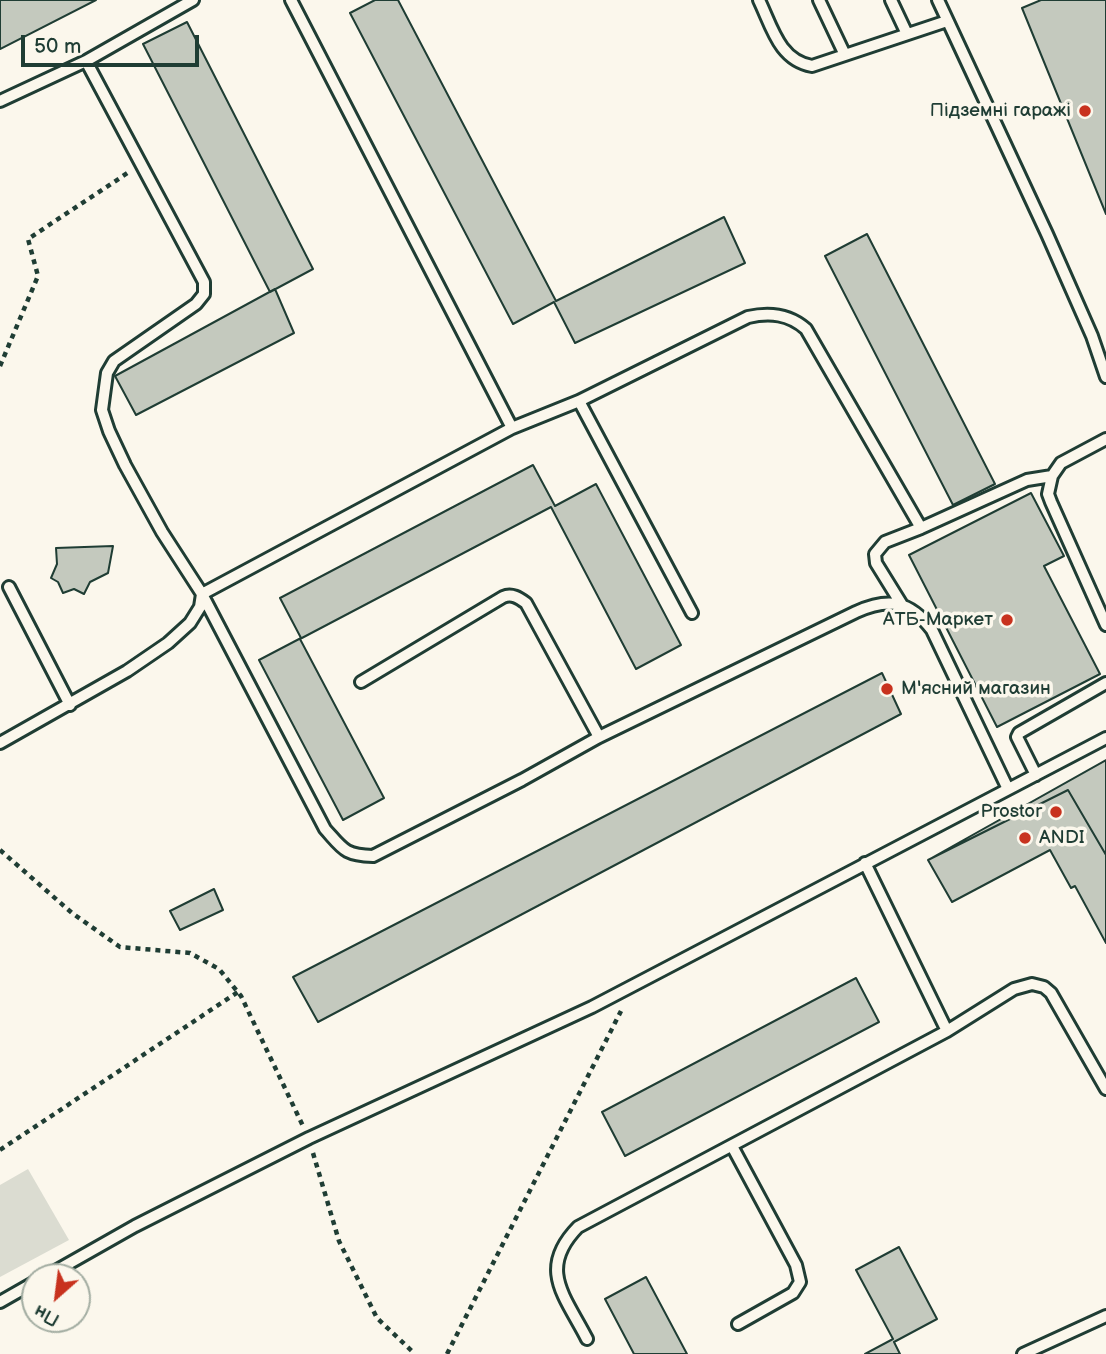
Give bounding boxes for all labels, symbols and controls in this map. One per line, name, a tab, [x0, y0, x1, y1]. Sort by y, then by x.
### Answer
scale bar	[24, 21, 203, 65]
text: 50 m	[34, 34, 81, 59]
place label: Підземні гаражі	[930, 100, 1071, 122]
marker: Підземні гаражі	[1077, 103, 1093, 119]
place label: АТБ-Маркет	[883, 609, 993, 631]
marker: АТБ-Маркет	[999, 612, 1015, 628]
place label: М'ясний магазин	[901, 678, 1051, 700]
marker: М'ясний магазин	[879, 681, 895, 697]
place label: Prostor	[980, 801, 1042, 823]
marker: Prostor	[1048, 804, 1064, 820]
place label: ANDI	[1039, 827, 1085, 849]
marker: ANDI	[1017, 830, 1033, 846]
north arrow	[21, 1263, 91, 1333]
text: Пн	[30, 1299, 63, 1331]

